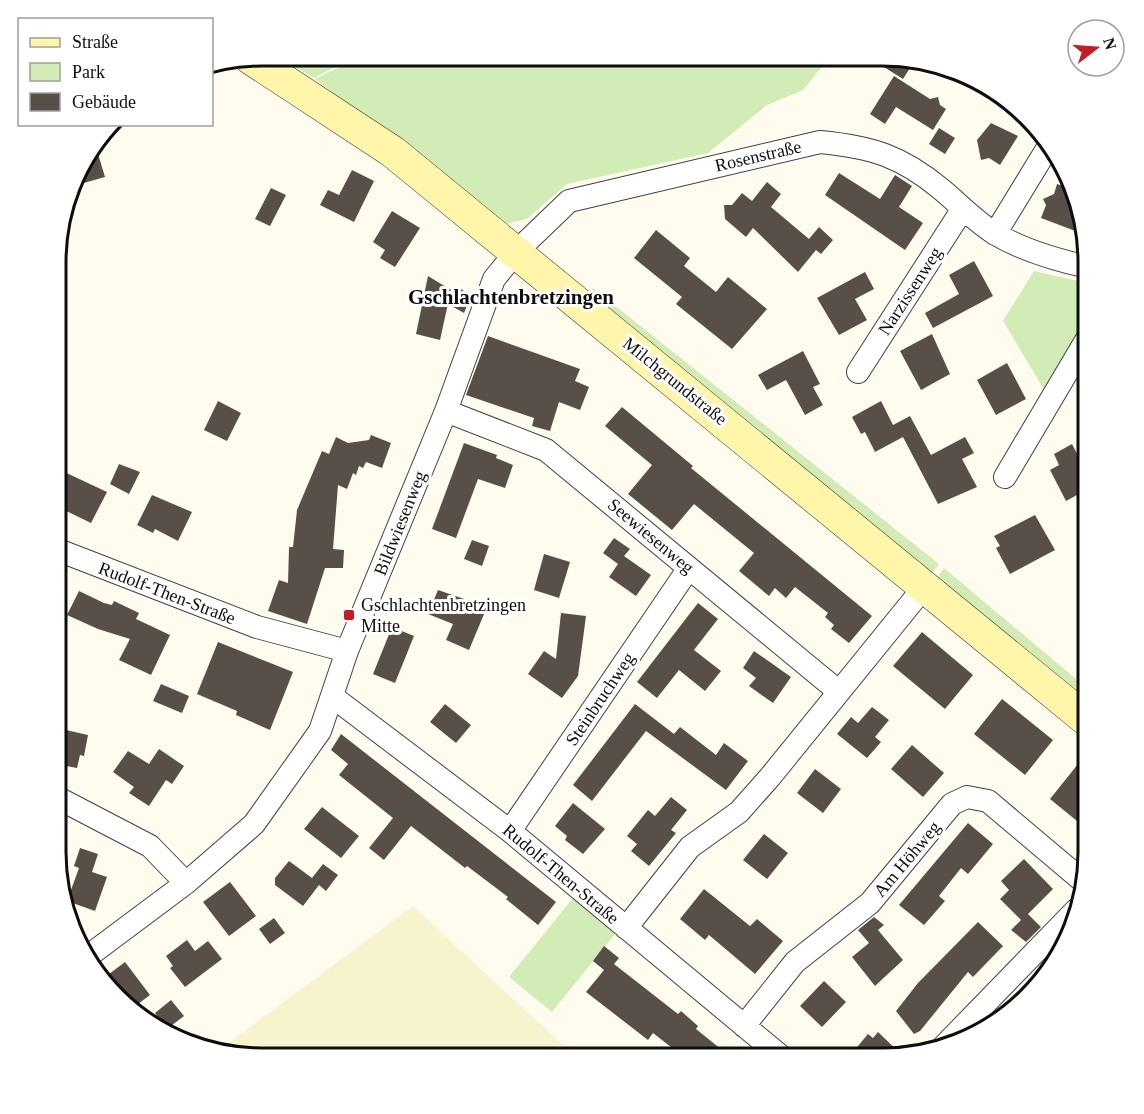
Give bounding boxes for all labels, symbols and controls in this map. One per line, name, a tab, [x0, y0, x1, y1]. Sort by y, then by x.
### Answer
legend	[18, 18, 213, 126]
north arrow	[1066, 18, 1126, 78]
text: Straße	[72, 32, 118, 52]
text: N	[1100, 36, 1120, 52]
text: Park	[72, 62, 105, 82]
text: Gebäude	[72, 92, 136, 112]
street label: Rosenstraße	[713, 136, 803, 176]
street label: Narzissenweg	[874, 243, 946, 339]
district label: Gschlachtenbretzingen	[408, 285, 614, 309]
street label: Milchgrundstraße	[619, 333, 731, 429]
street label: Bildwiesenweg	[370, 468, 430, 578]
street label: Seewiesenweg	[604, 494, 698, 578]
street label: Rudolf-Then-Straße	[96, 558, 238, 628]
place label: Gschlachtenbretzingen Mitte	[361, 595, 526, 636]
marker: Gschlachtenbretzingen Mitte	[342, 608, 356, 622]
street label: Steinbruchweg	[562, 649, 638, 749]
street label: Am Höhweg	[870, 817, 944, 901]
street label: Rudolf-Then-Straße	[499, 820, 623, 928]

